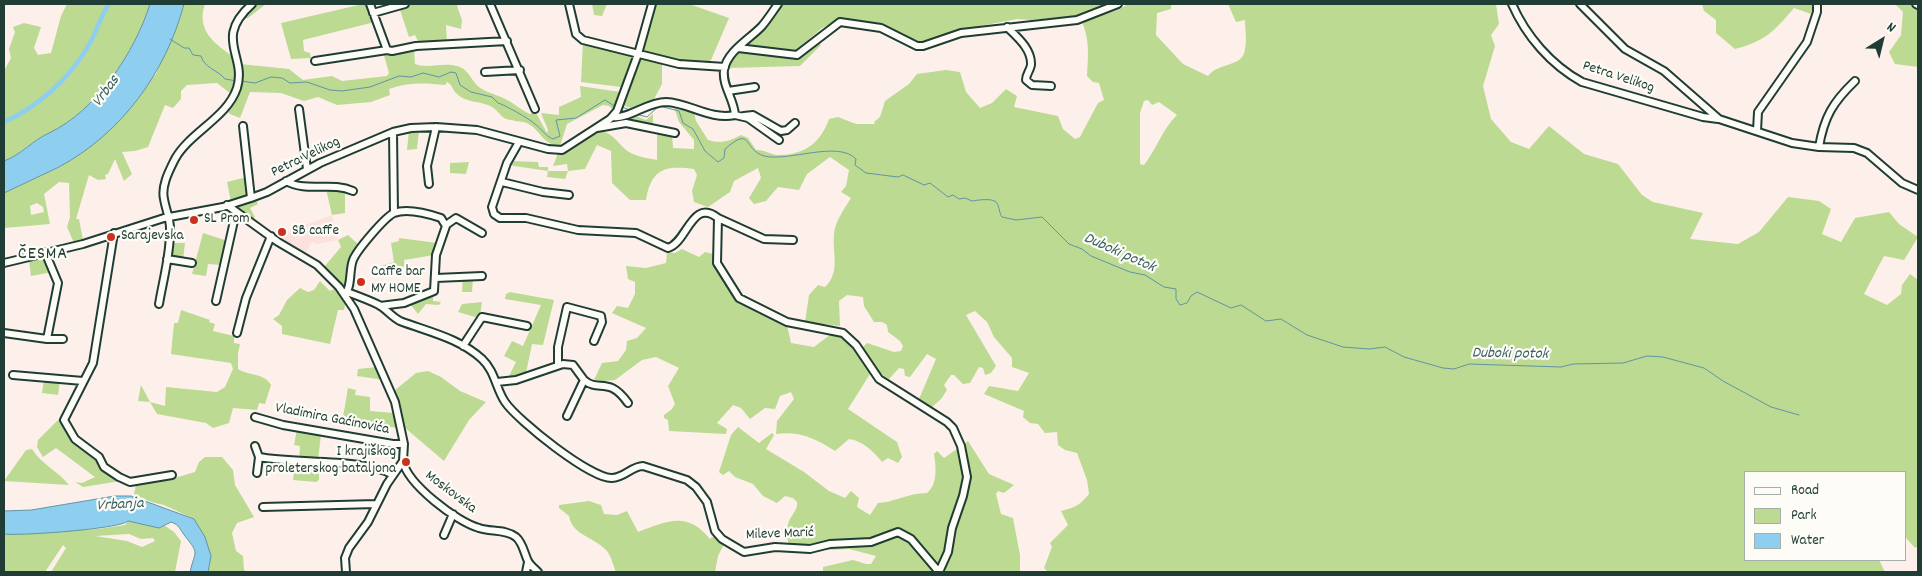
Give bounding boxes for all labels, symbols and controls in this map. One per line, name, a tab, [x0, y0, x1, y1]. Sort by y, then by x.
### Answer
north arrow	[1857, 15, 1907, 65]
text: N	[1882, 18, 1899, 38]
street label: Petra Velikog	[1580, 58, 1656, 98]
water label: Vrbas	[89, 72, 125, 112]
street label: Petra Velikog	[269, 134, 343, 182]
place label: SL Prom	[204, 211, 250, 229]
marker: SL Prom	[188, 214, 200, 226]
place label: SB caffe	[292, 223, 339, 241]
marker: SB caffe	[276, 226, 288, 238]
place label: Sarajevska	[121, 228, 184, 246]
water label: Duboki potok	[1080, 230, 1158, 278]
marker: Sarajevska	[105, 231, 117, 243]
district label: ČESMA	[17, 245, 69, 267]
place label: Caffe bar MY HOME	[371, 264, 425, 299]
marker: Caffe bar MY HOME	[355, 276, 367, 288]
water label: Duboki potok	[1472, 345, 1548, 365]
street label: Vladimira Gaćinovića	[273, 400, 391, 440]
place label: I krajiškog proleterskog bataljona	[266, 444, 396, 479]
marker: I krajiškog proleterskog bataljona	[400, 456, 412, 468]
street label: Moskovska	[420, 468, 480, 518]
legend	[1744, 471, 1907, 561]
text: Road	[1791, 480, 1819, 502]
water label: Vrbanja	[96, 495, 144, 517]
text: Park	[1791, 505, 1817, 527]
street label: Mileve Marić	[746, 525, 814, 545]
text: Water	[1791, 530, 1824, 552]

